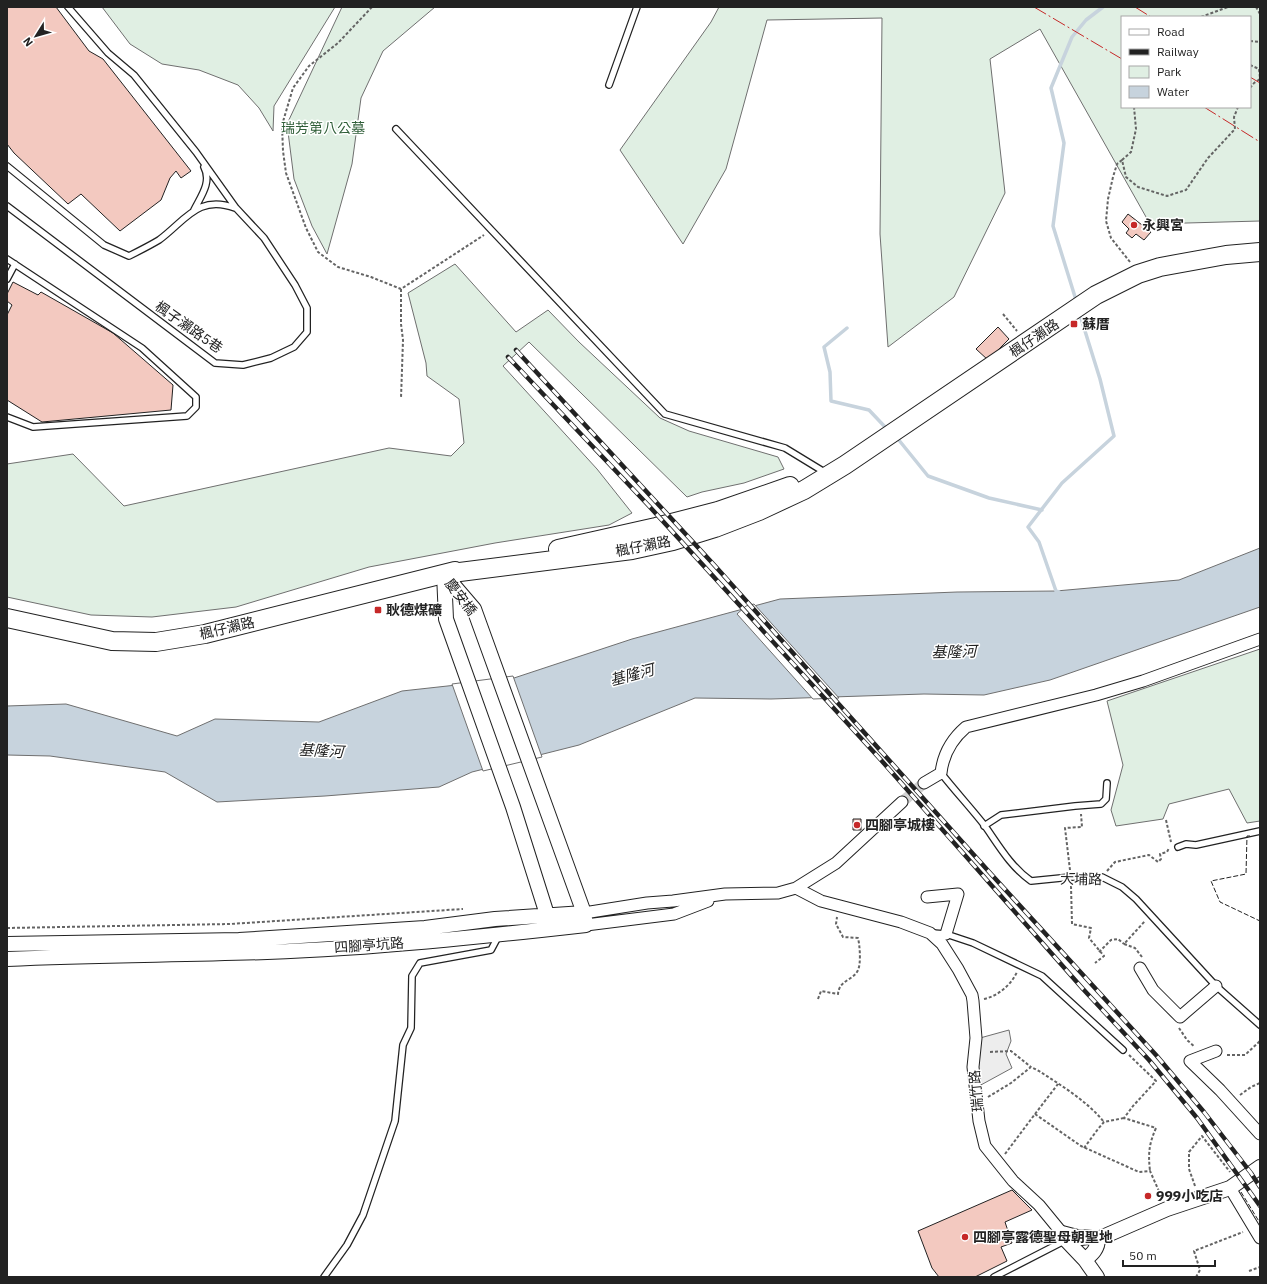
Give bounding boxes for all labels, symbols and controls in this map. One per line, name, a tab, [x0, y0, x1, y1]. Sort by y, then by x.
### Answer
north arrow	[16, 16, 56, 56]
legend	[1121, 16, 1251, 108]
text: Road	[1157, 24, 1185, 39]
text: N	[20, 35, 36, 49]
text: Railway	[1157, 44, 1199, 59]
text: Park	[1157, 64, 1182, 79]
text: Water	[1157, 84, 1190, 99]
park label: 瑞芳第八公墓	[281, 119, 365, 137]
place label: 永興宮	[1142, 216, 1184, 234]
marker: 永興宮	[1129, 220, 1139, 230]
street label: 楓子瀨路5巷	[152, 297, 226, 357]
street label: 楓仔瀨路	[1006, 315, 1062, 361]
place label: 蘇厝	[1082, 315, 1110, 333]
marker: 蘇厝	[1069, 319, 1079, 329]
street label: 楓仔瀨路	[614, 532, 672, 560]
street label: 慶安橋	[441, 575, 481, 619]
place label: 耿德煤礦	[386, 601, 442, 619]
marker: 耿德煤礦	[373, 605, 383, 615]
street label: 楓仔瀨路	[198, 613, 256, 643]
water label: 基隆河	[931, 642, 980, 661]
water label: 基隆河	[608, 659, 659, 690]
water label: 基隆河	[298, 740, 347, 761]
place label: 四腳亭城樓	[865, 816, 935, 834]
marker: 四腳亭城樓	[852, 820, 862, 830]
street label: 大埔路	[1060, 870, 1102, 888]
street label: 四腳亭坑路	[333, 934, 405, 956]
street label: 瑞竹路	[965, 1069, 987, 1113]
place label: 999小吃店	[1156, 1187, 1223, 1205]
marker: 999小吃店	[1143, 1191, 1153, 1201]
place label: 四腳亭露德聖母朝聖地	[973, 1228, 1113, 1246]
marker: 四腳亭露德聖母朝聖地	[960, 1232, 970, 1242]
scale bar	[1123, 1242, 1215, 1268]
text: 50 m	[1129, 1248, 1157, 1263]

